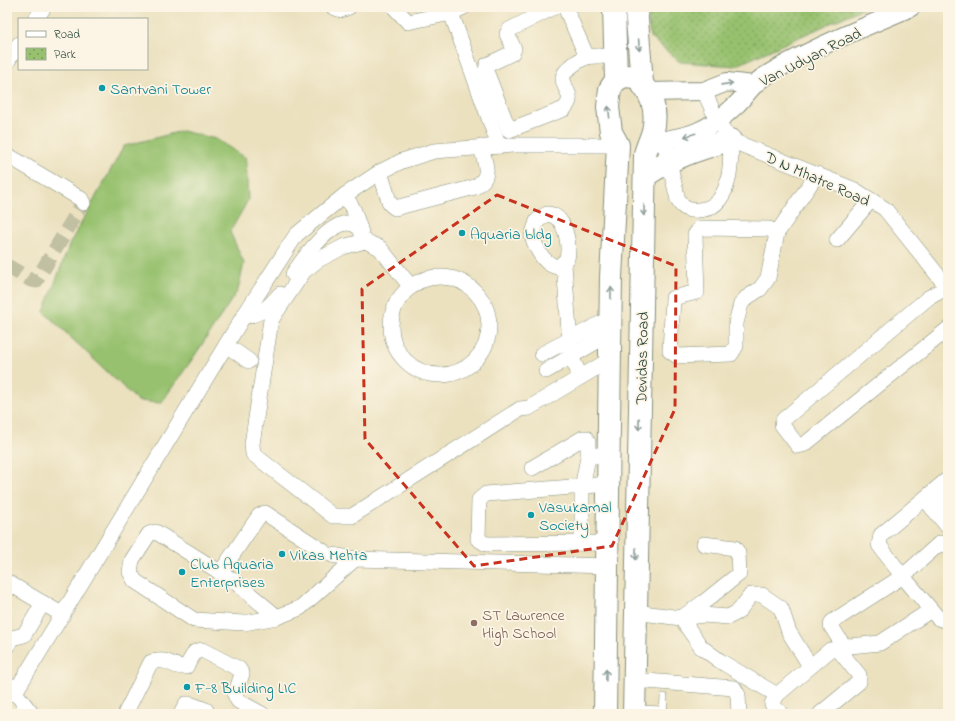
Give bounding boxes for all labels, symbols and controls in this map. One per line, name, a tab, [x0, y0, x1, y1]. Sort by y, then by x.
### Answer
legend	[18, 18, 148, 70]
street label: Van Udyan Road	[755, 22, 866, 94]
text: Road	[54, 26, 80, 44]
one-way arrow	[636, 38, 643, 51]
text: Park	[54, 46, 76, 64]
place label: Santvani Tower	[110, 78, 211, 102]
one-way arrow	[720, 80, 733, 88]
marker: Santvani Tower	[97, 83, 107, 93]
one-way arrow	[605, 106, 613, 119]
one-way arrow	[684, 132, 697, 139]
street label: D N Mhatre Road	[760, 146, 874, 214]
one-way arrow	[640, 203, 648, 216]
place label: Aquaria bldg	[470, 223, 552, 247]
marker: Aquaria bldg	[457, 228, 467, 238]
one-way arrow	[607, 287, 615, 300]
street label: Devidas Road	[630, 312, 656, 406]
one-way arrow	[635, 417, 643, 430]
place label: Vasukamal Society	[538, 496, 612, 538]
marker: Vasukamal Society	[526, 510, 536, 520]
place label: Vikas Mehta	[289, 544, 368, 568]
one-way arrow	[632, 547, 640, 560]
marker: Vikas Mehta	[277, 549, 287, 559]
place label: Club Aquaria Enterprises	[190, 553, 274, 595]
marker: Club Aquaria Enterprises	[177, 567, 187, 577]
place label: ST Lawrence High School	[482, 604, 566, 646]
marker: ST Lawrence High School	[469, 618, 479, 628]
one-way arrow	[602, 669, 610, 682]
place label: F-8 Building LIC	[194, 677, 296, 701]
marker: F-8 Building LIC	[182, 682, 192, 692]

